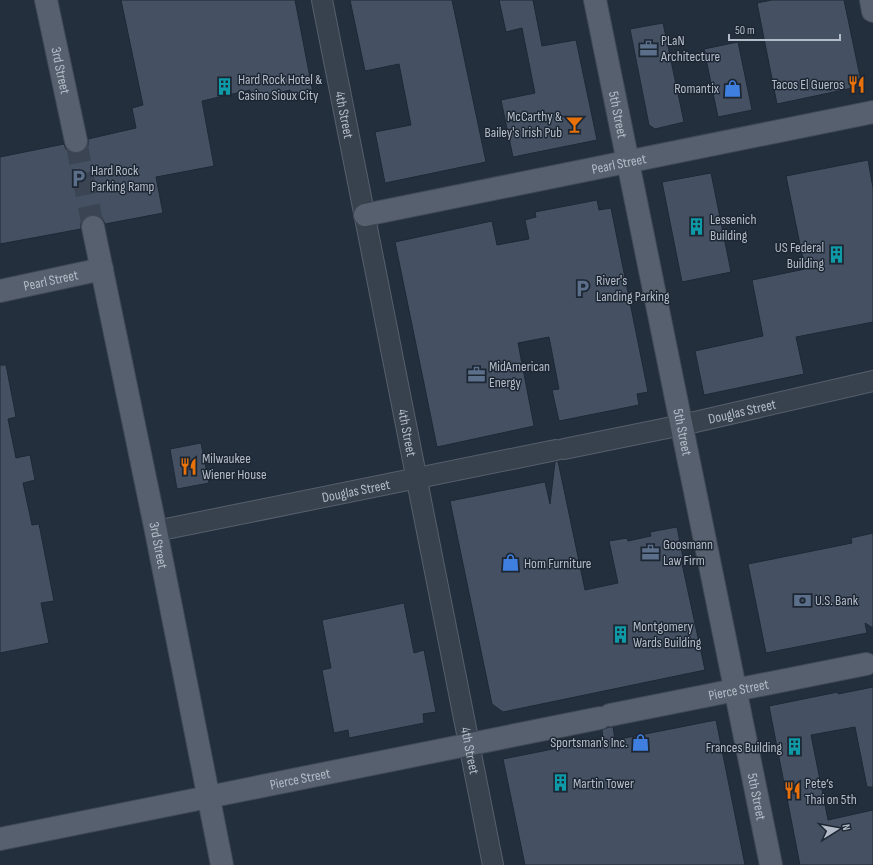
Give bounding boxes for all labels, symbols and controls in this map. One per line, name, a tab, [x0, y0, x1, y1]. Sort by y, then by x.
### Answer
scale bar	[729, 16, 840, 42]
text: 50 m	[735, 23, 755, 38]
place label: PLaN Architecture	[660, 32, 720, 65]
office icon: PLaN Architecture	[638, 38, 658, 58]
street label: 3rd Street	[47, 46, 74, 95]
place label: Hard Rock Hotel & Casino Sioux City	[238, 71, 322, 104]
restaurant icon: Tacos El Gueros	[847, 74, 867, 94]
place label: Tacos El Gueros	[772, 76, 844, 93]
building icon: Hard Rock Hotel & Casino Sioux City	[215, 77, 235, 97]
shop icon: Romantix	[722, 78, 742, 98]
place label: Romantix	[674, 80, 720, 97]
street label: 4th Street	[331, 90, 357, 140]
street label: 5th Street	[605, 90, 631, 140]
place label: McCarthy & Bailey's Irish Pub	[484, 108, 562, 141]
bar icon: McCarthy & Bailey's Irish Pub	[565, 114, 585, 134]
street label: Pearl Street	[590, 150, 648, 178]
place label: Hard Rock Parking Ramp	[91, 162, 155, 195]
parking icon: Hard Rock Parking Ramp	[68, 168, 88, 188]
place label: Lessenich Building	[710, 211, 756, 244]
building icon: Lessenich Building	[687, 217, 707, 237]
place label: US Federal Building	[775, 239, 824, 272]
building icon: US Federal Building	[827, 245, 847, 265]
street label: Pearl Street	[22, 266, 80, 295]
place label: River's Landing Parking	[596, 272, 670, 305]
parking icon: River's Landing Parking	[573, 278, 593, 298]
place label: MidAmerican Energy	[489, 358, 550, 391]
office icon: MidAmerican Energy	[466, 364, 486, 384]
street label: Douglas Street	[707, 396, 778, 428]
street label: 5th Street	[669, 407, 696, 457]
street label: 4th Street	[394, 408, 420, 458]
place label: Milwaukee Wiener House	[202, 450, 267, 483]
restaurant icon: Milwaukee Wiener House	[179, 456, 199, 476]
street label: Douglas Street	[321, 476, 392, 506]
street label: 3rd Street	[145, 520, 171, 570]
place label: Goosmann Law Firm	[663, 536, 713, 569]
office icon: Goosmann Law Firm	[640, 542, 660, 562]
shop icon: Hom Furniture	[501, 553, 521, 573]
place label: Hom Furniture	[524, 555, 591, 572]
bank icon: U.S. Bank	[792, 590, 812, 610]
place label: U.S. Bank	[815, 592, 859, 609]
place label: Montgomery Wards Building	[633, 618, 702, 651]
building icon: Montgomery Wards Building	[610, 624, 630, 644]
street label: Pierce Street	[707, 676, 770, 704]
street label: 4th Street	[457, 725, 483, 776]
shop icon: Sportsman's Inc.	[631, 732, 651, 752]
place label: Sportsman's Inc.	[550, 734, 628, 751]
building icon: Frances Building	[785, 737, 805, 757]
place label: Frances Building	[706, 739, 782, 756]
street label: Pierce Street	[268, 765, 332, 793]
street label: 5th Street	[744, 772, 770, 822]
building icon: Martin Tower	[550, 773, 570, 793]
place label: Martin Tower	[573, 775, 634, 792]
place label: Pete’s Thai on 5th	[805, 775, 857, 808]
restaurant icon: Pete’s Thai on 5th	[782, 781, 802, 801]
north arrow	[817, 809, 857, 849]
text: N	[839, 823, 853, 831]

